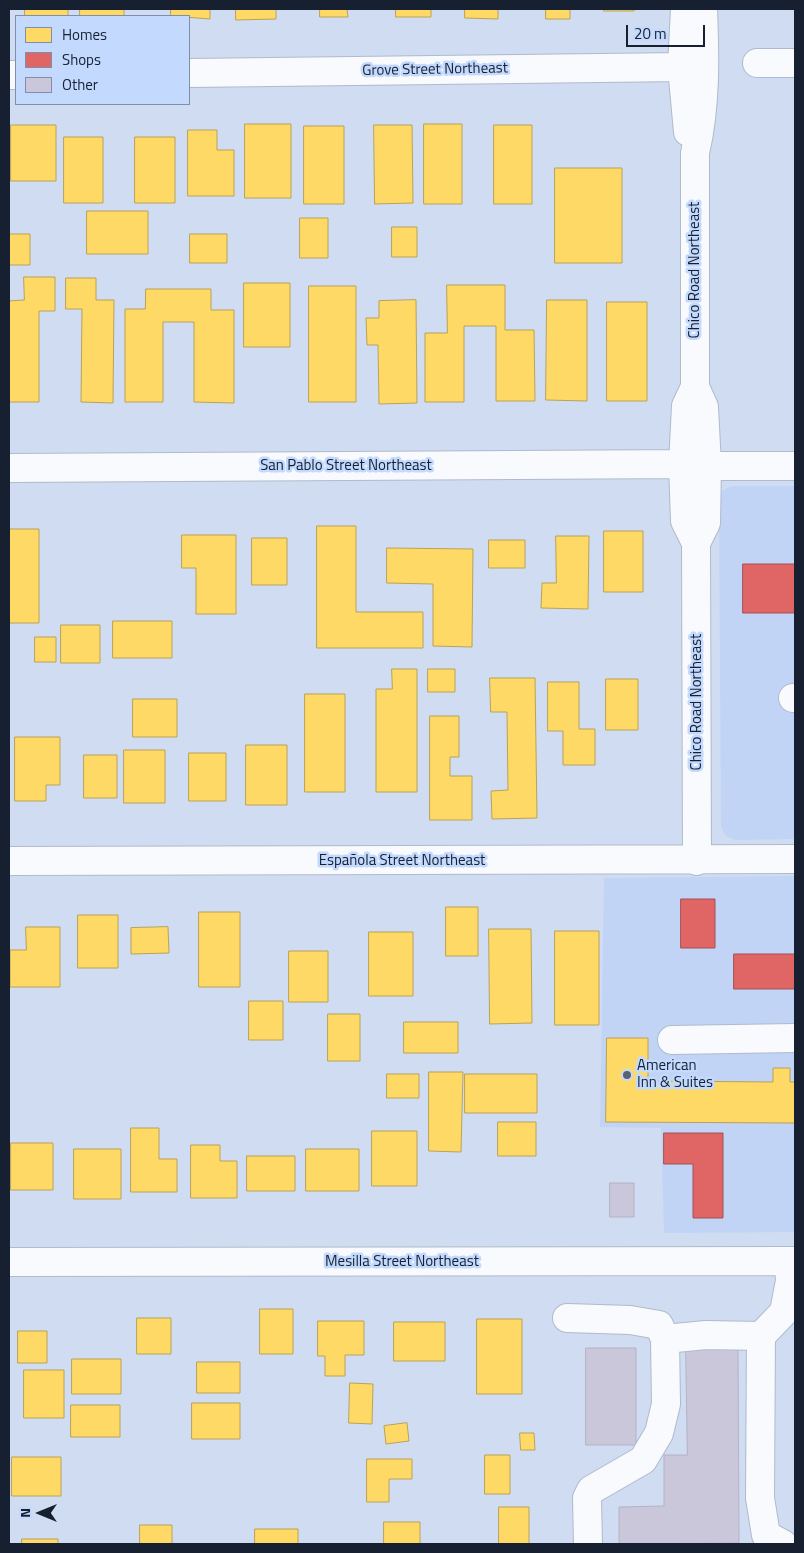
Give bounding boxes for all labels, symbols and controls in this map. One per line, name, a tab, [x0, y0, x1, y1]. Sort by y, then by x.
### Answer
legend	[15, 15, 190, 105]
scale bar	[629, 15, 708, 47]
text: 20 m	[634, 22, 667, 45]
text: Homes	[62, 23, 107, 46]
text: Shops	[62, 48, 101, 71]
street label: Grove Street Northeast	[362, 60, 508, 80]
text: Other	[62, 73, 98, 96]
street label: Chico Road Northeast	[686, 202, 704, 338]
street label: San Pablo Street Northeast	[260, 457, 432, 475]
street label: Chico Road Northeast	[688, 634, 706, 770]
street label: Española Street Northeast	[319, 852, 485, 870]
place label: American Inn & Suites	[637, 1057, 713, 1092]
marker: American Inn & Suites	[621, 1069, 633, 1081]
street label: Mesilla Street Northeast	[325, 1253, 479, 1271]
north arrow	[15, 1488, 65, 1538]
text: N	[14, 1508, 35, 1518]

